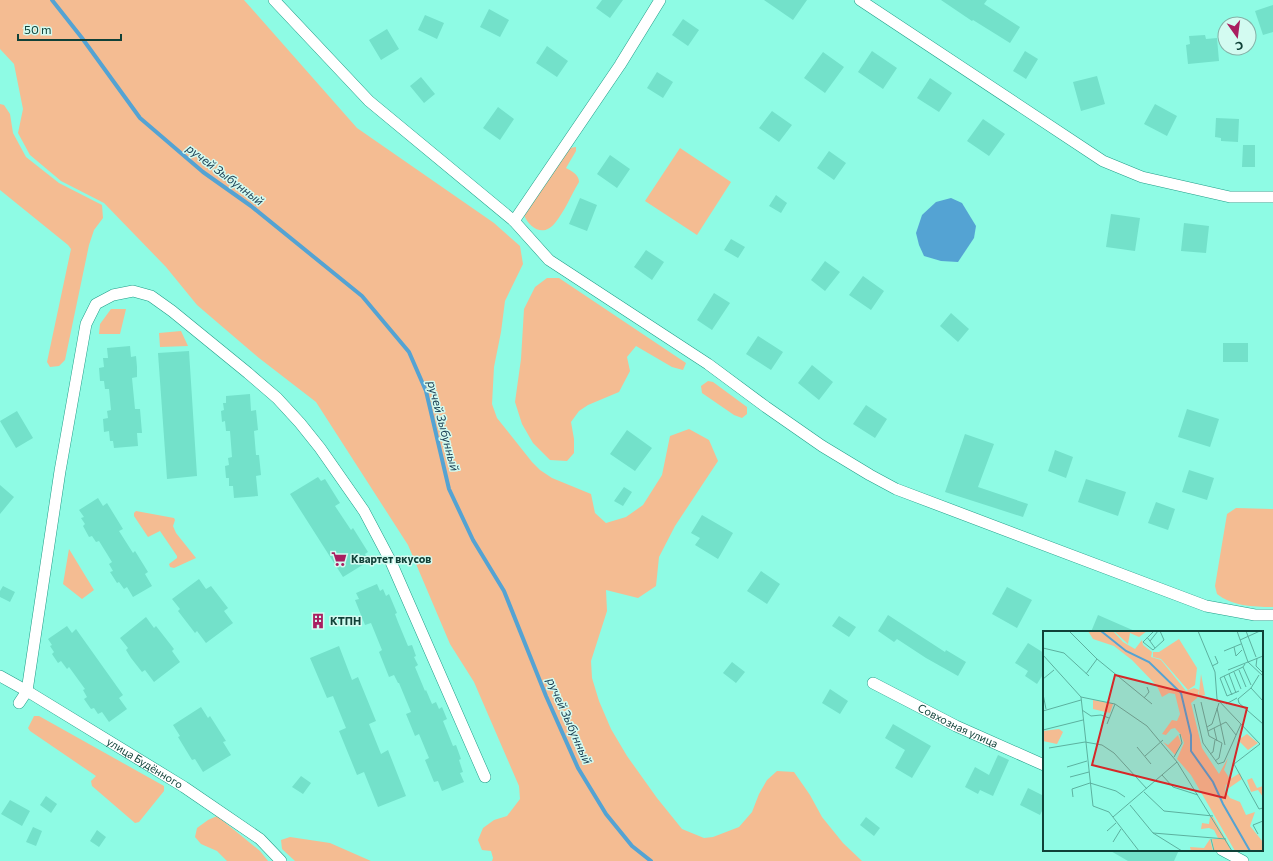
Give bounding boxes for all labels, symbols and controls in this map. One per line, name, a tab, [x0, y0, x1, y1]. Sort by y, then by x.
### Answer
scale bar	[18, 16, 121, 42]
north arrow	[1217, 16, 1257, 56]
text: 50 m	[24, 22, 52, 36]
text: С	[1234, 39, 1245, 54]
water label: ручей Зыбунный	[184, 140, 267, 208]
water label: ручей Зыбунный	[425, 378, 463, 472]
supermarket icon: Квартет вкусов	[330, 550, 348, 568]
place label: Квартет вкусов	[351, 552, 431, 565]
building icon: КТПН	[309, 612, 327, 630]
place label: КТПН	[330, 614, 361, 627]
inset map	[1043, 631, 1263, 851]
water label: ручей Зыбунный	[544, 675, 595, 766]
street label: Совхозная улица	[916, 700, 1000, 750]
street label: улица Будённого	[105, 734, 186, 791]

